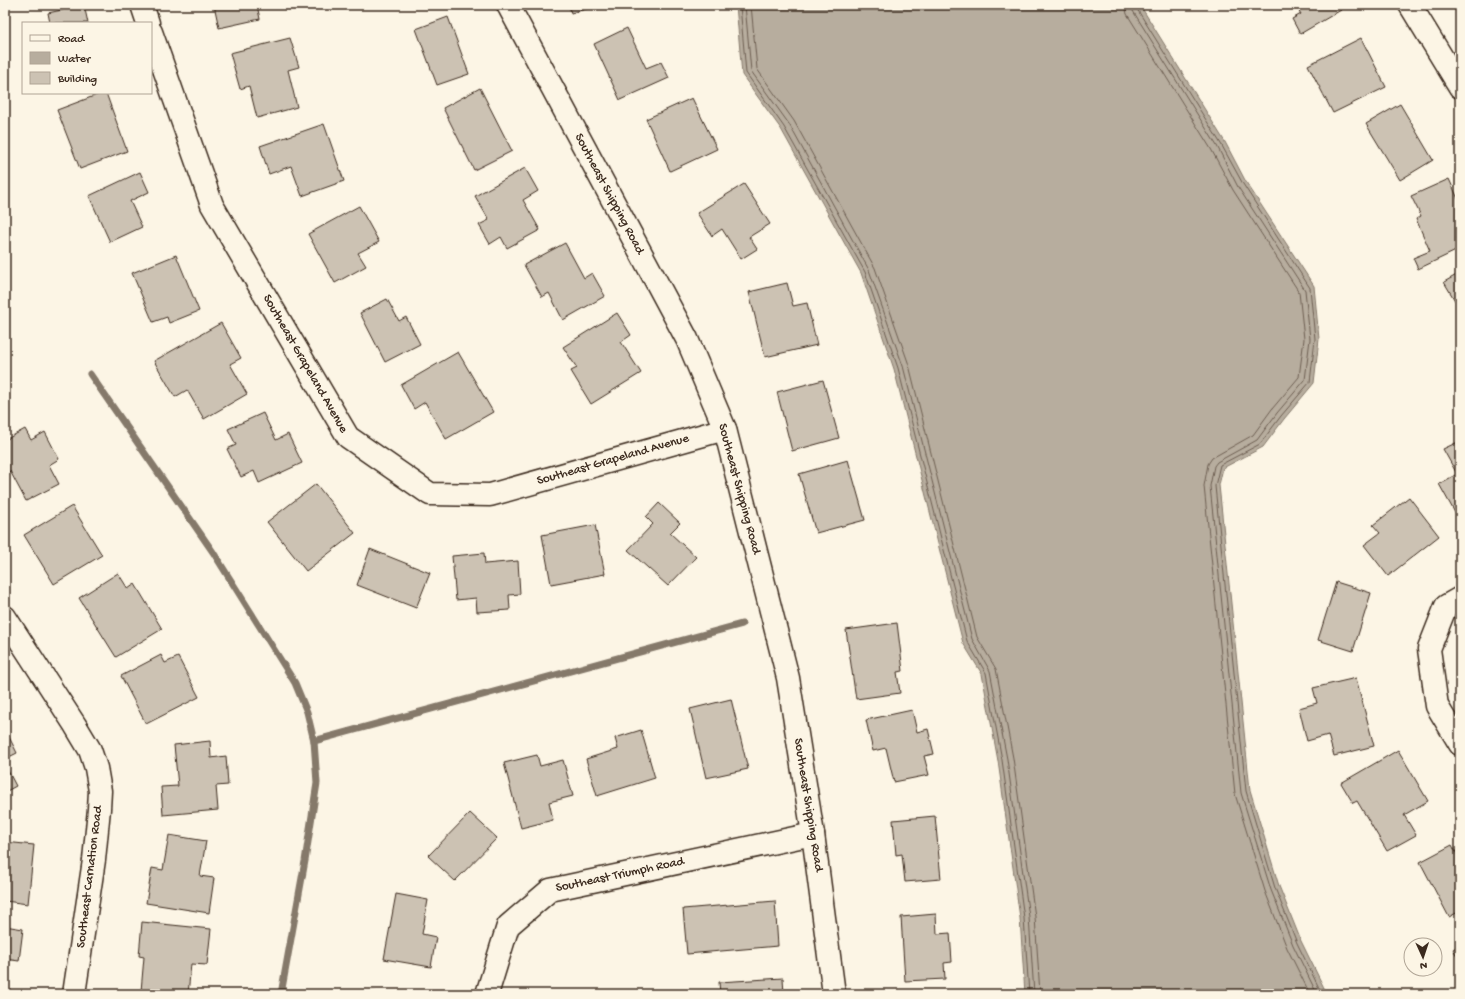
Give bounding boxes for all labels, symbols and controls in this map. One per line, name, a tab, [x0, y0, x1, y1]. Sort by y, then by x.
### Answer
legend	[22, 22, 152, 94]
text: Road	[58, 33, 85, 47]
text: Water	[58, 53, 92, 67]
text: Building	[57, 73, 97, 87]
street label: Southeast Shipping Road	[571, 131, 648, 258]
street label: Southeast Grapeland Avenue	[259, 292, 351, 436]
street label: Southeast Shipping Road	[714, 422, 764, 557]
street label: Southeast Grapeland Avenue	[535, 431, 691, 489]
street label: Southeast Shipping Road	[790, 737, 826, 874]
street label: Southeast Carnation Road	[74, 804, 106, 949]
street label: Southeast Triumph Road	[554, 854, 687, 896]
north arrow	[1403, 937, 1443, 977]
text: N	[1420, 959, 1427, 971]

